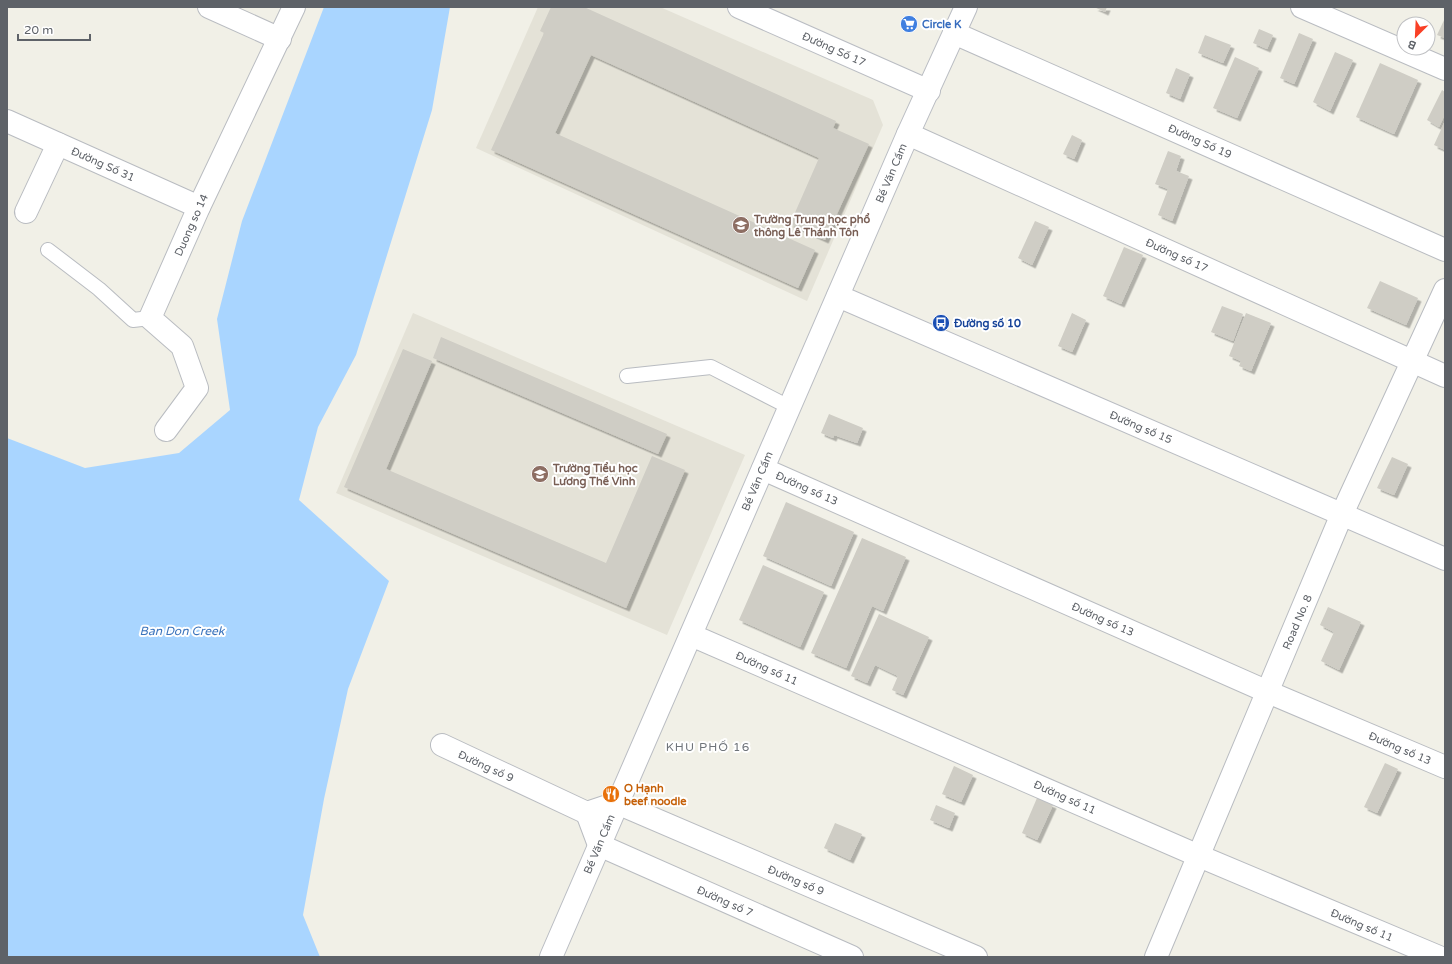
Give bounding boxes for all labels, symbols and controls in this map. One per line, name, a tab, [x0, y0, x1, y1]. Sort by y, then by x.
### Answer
supermarket icon: Circle K	[899, 14, 919, 34]
scale bar	[18, 16, 90, 42]
north arrow	[1396, 16, 1436, 56]
place label: Circle K	[922, 18, 962, 31]
text: 20 m	[24, 23, 53, 37]
street label: Đường Số 17	[800, 30, 868, 69]
text: B	[1406, 37, 1418, 52]
street label: Đường Số 19	[1166, 122, 1234, 161]
street label: Bế Văn Cấm	[873, 141, 910, 205]
street label: Đường Số 31	[69, 145, 137, 184]
street label: Duong so 14	[172, 192, 211, 258]
place label: Trường Trung học phổ thông Lê Thánh Tôn	[753, 213, 870, 240]
school or university icon: Trường Trung học phổ thông Lê Thánh Tôn	[731, 215, 751, 235]
street label: Đường số 17	[1144, 236, 1210, 275]
bus stop icon: Đường số 10	[931, 313, 951, 333]
place label: Đường số 10	[953, 317, 1021, 331]
street label: Đường số 15	[1107, 408, 1174, 447]
street label: Bế Văn Cấm	[739, 449, 776, 513]
place label: Trường Tiểu học Lương Thế Vinh	[552, 462, 638, 489]
school or university icon: Trường Tiểu học Lương Thế Vinh	[530, 464, 550, 484]
street label: Đường số 13	[774, 469, 840, 508]
street label: Road No. 8	[1280, 593, 1315, 652]
street label: Đường số 13	[1070, 600, 1136, 639]
water label: Ban Don Creek	[140, 624, 226, 638]
street label: Đường số 11	[734, 649, 800, 688]
street label: Đường số 13	[1366, 729, 1433, 768]
district label: KHU PHỐ 16	[666, 740, 750, 754]
street label: Đường số 9	[456, 748, 516, 785]
street label: Đường số 11	[1032, 778, 1098, 817]
place label: O Hạnh beef noodle	[624, 782, 687, 808]
restaurant icon: O Hạnh beef noodle	[601, 784, 621, 804]
street label: Bế Văn Cấm	[581, 812, 618, 876]
street label: Đường số 9	[766, 863, 826, 898]
street label: Đường số 7	[695, 883, 755, 920]
street label: Đường số 11	[1328, 906, 1395, 945]

